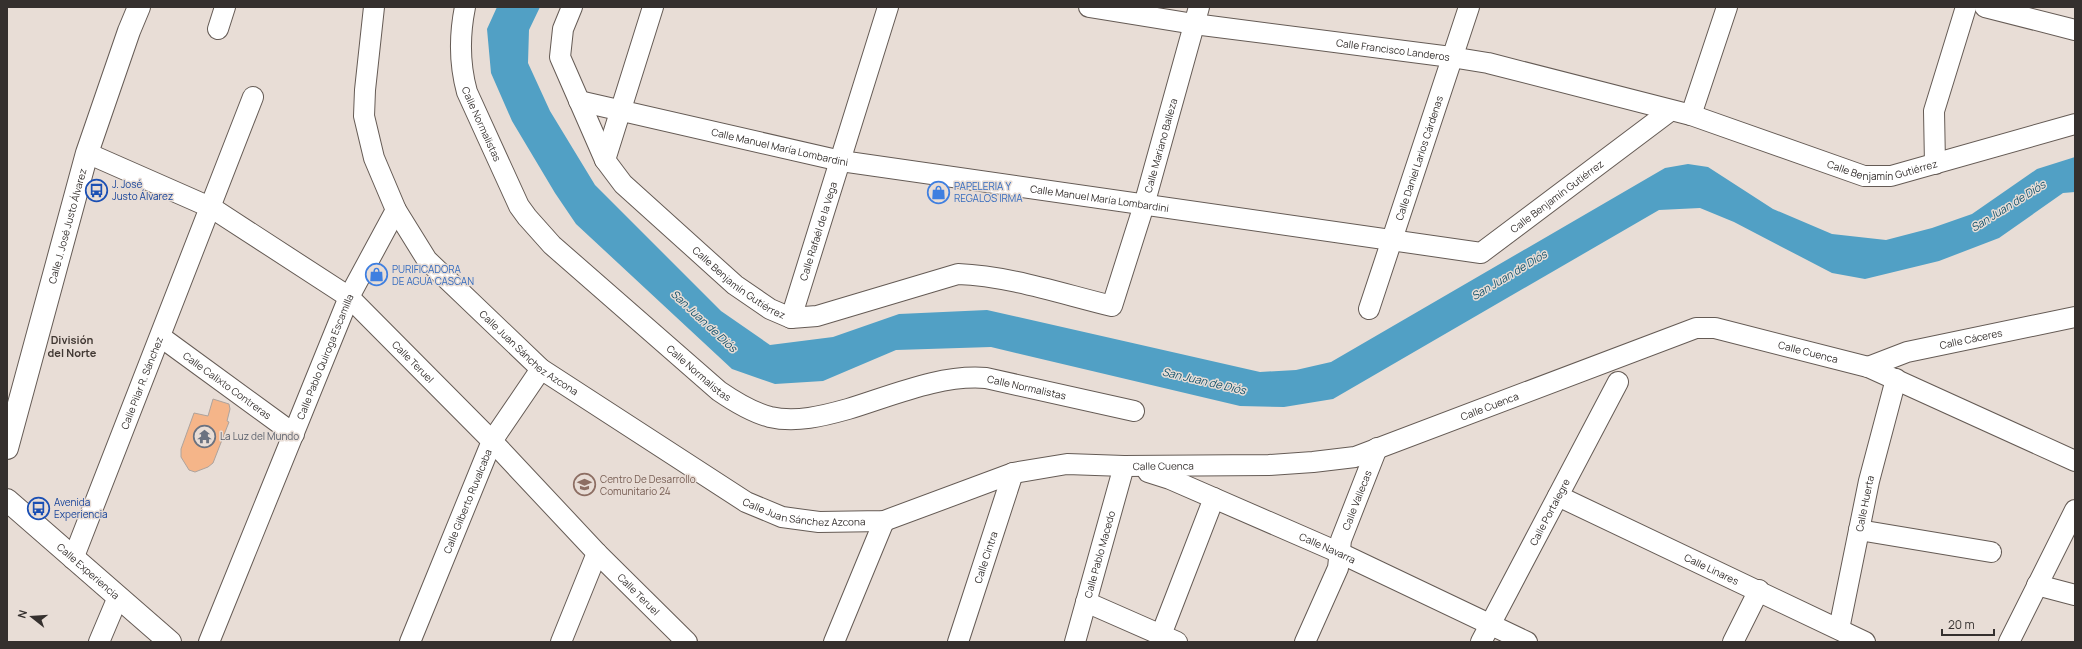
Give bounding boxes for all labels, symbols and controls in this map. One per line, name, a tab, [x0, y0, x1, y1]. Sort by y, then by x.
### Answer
street label: Calle Francisco Landeros	[1335, 35, 1451, 64]
street label: Calle Normalistas	[459, 85, 505, 164]
street label: Calle Daniel Larios Cárdenas	[1392, 94, 1446, 222]
street label: Calle Mariano Balleza	[1141, 97, 1180, 194]
street label: Calle Manuel María Lombardini	[710, 125, 849, 169]
street label: Calle Benjamín Gutiérrez	[1825, 155, 1939, 167]
street label: Calle Benjamín Gutiérrez	[1507, 156, 1606, 236]
text: Calle Benjamín Gutiérrez	[1825, 156, 1939, 183]
street label: Calle J. José Justo Álvarez	[45, 167, 90, 285]
water label: San Juan de Diós	[1968, 176, 2049, 235]
bus stop icon: J. José Justo Álvarez	[83, 177, 109, 203]
place label: J. José Justo Álvarez	[112, 177, 173, 203]
shop icon: PAPELERIA Y REGALOS IRMA	[925, 179, 951, 205]
place label: PAPELERIA Y REGALOS IRMA	[954, 179, 1023, 205]
street label: Calle Rafaél de la Vega	[796, 180, 840, 282]
street label: Calle Manuel María Lombardini	[1029, 181, 1170, 215]
street label: Calle Benjamín Gutiérrez	[690, 243, 788, 322]
water label: San Juan de Diós	[1468, 246, 1550, 303]
shop icon: PURIFICADORA DE AGUA CASCAN	[364, 262, 390, 288]
place label: PURIFICADORA DE AGUA CASCAN	[392, 262, 474, 288]
water label: San Juan de Diós	[668, 286, 742, 356]
street label: Calle Pablo Quiroga Escamilla	[293, 291, 357, 422]
street label: Calle Juan Sánchez Azcona	[476, 307, 581, 398]
street label: Calle Cáceres	[1938, 325, 2004, 352]
district label: División del Norte	[48, 332, 97, 360]
street label: Calle Pilar R. Sánchez	[117, 335, 166, 431]
street label: Calle Teruel	[389, 337, 437, 386]
street label: Calle Cuenca	[1777, 337, 1840, 366]
street label: Calle Normalistas	[664, 341, 734, 404]
street label: Calle Calixto Contreras	[180, 348, 274, 422]
water label: San Juan de Diós	[1161, 364, 1249, 398]
street label: Calle Normalistas	[986, 371, 1068, 403]
street label: Calle Cuenca	[1458, 389, 1521, 423]
temple icon: La Luz del Mundo	[191, 423, 217, 449]
place label: La Luz del Mundo	[220, 429, 299, 443]
street label: Calle Gilberto Ruvalcaba	[440, 447, 495, 556]
street label: Calle Cuenca	[1133, 459, 1194, 473]
street label: Calle Vallecas	[1339, 468, 1375, 532]
school or university icon: Centro De Desarrollo Comunitario 24	[571, 472, 597, 498]
place label: Centro De Desarrollo Comunitario 24	[600, 472, 696, 498]
street label: Calle Huerta	[1852, 474, 1877, 533]
street label: Calle Portalegre	[1526, 476, 1573, 548]
street label: Calle Juan Sánchez Azcona	[741, 494, 866, 529]
bus stop icon: Avenida Experiencia	[25, 495, 51, 521]
place label: Avenida Experiencia	[54, 495, 108, 521]
street label: Calle Pablo Macedo	[1081, 509, 1118, 600]
street label: Calle Navarra	[1297, 529, 1358, 567]
street label: Calle Cintra	[971, 530, 1001, 585]
street label: Calle Experiencia	[54, 540, 123, 602]
street label: Calle Linares	[1682, 550, 1741, 588]
street label: Calle Teruel	[615, 570, 663, 618]
north arrow	[12, 597, 52, 637]
text: N	[14, 608, 30, 620]
scale bar	[1942, 611, 1994, 637]
text: 20 m	[1948, 616, 1975, 633]

